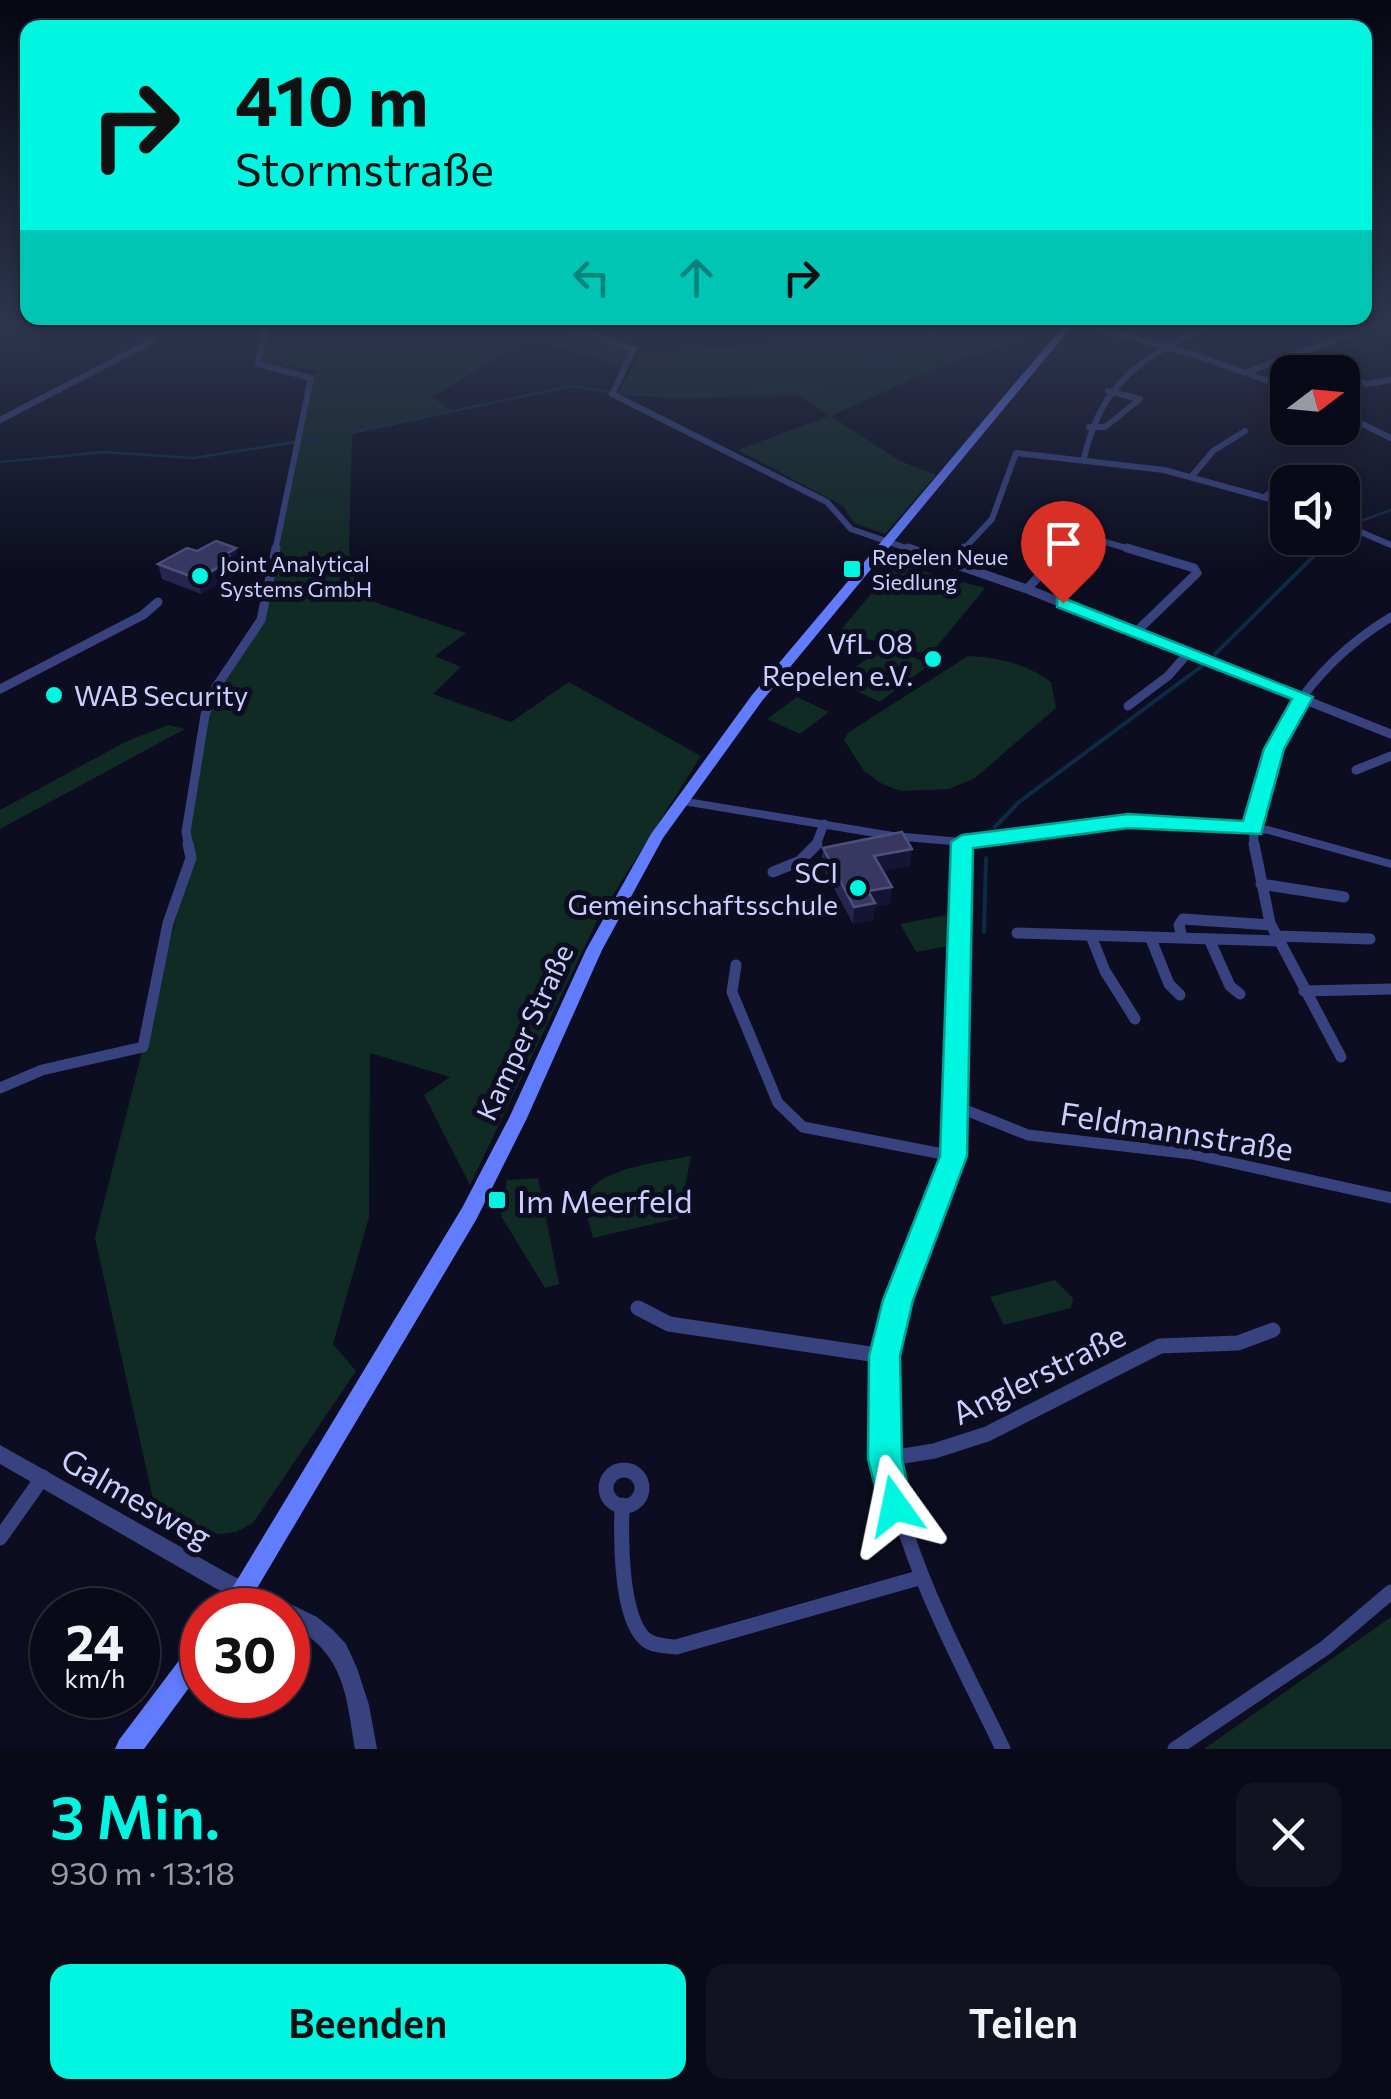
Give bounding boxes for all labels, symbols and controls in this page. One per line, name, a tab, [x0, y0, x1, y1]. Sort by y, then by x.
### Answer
text: 410 m	[235, 55, 428, 140]
icon: right	[70, 60, 200, 190]
text: Stormstraße	[235, 140, 494, 195]
icon: left	[564, 250, 619, 305]
icon: ahead	[669, 250, 724, 305]
icon: right	[774, 250, 829, 305]
north arrow	[1270, 355, 1360, 445]
map controls	[1270, 355, 1360, 555]
button: sound	[1270, 465, 1360, 555]
pin	[1021, 501, 1106, 604]
icon: arrive	[1036, 516, 1091, 571]
place label: Repelen Neue Siedlung	[872, 543, 1008, 595]
place label: Joint Analytical Systems GmbH	[220, 550, 372, 602]
marker: Repelen Neue Siedlung	[841, 558, 863, 580]
marker: Joint Analytical Systems GmbH	[189, 565, 211, 587]
place label: VfL 08 Repelen e.V.	[762, 626, 913, 692]
marker: VfL 08 Repelen e.V.	[922, 648, 944, 670]
place label: WAB Security	[74, 678, 248, 712]
marker: WAB Security	[43, 684, 65, 706]
place label: SCI Gemeinschaftsschule	[568, 855, 838, 921]
marker: SCI Gemeinschaftsschule	[847, 877, 869, 899]
street label: Kamper Straße	[468, 938, 580, 1126]
street label: Feldmannstraße	[1058, 1092, 1296, 1168]
place label: Im Meerfeld	[517, 1180, 692, 1220]
marker: Im Meerfeld	[486, 1189, 508, 1211]
street label: Anglerstraße	[945, 1314, 1131, 1432]
street label: Galmesweg	[55, 1438, 219, 1556]
position arrow	[843, 1454, 947, 1558]
speed limit sign: 30	[180, 1588, 310, 1718]
text: 24	[66, 1610, 124, 1671]
text: km/h	[65, 1663, 125, 1693]
text: 3 Min.	[50, 1778, 220, 1851]
button: close	[1236, 1782, 1341, 1887]
text: 930 m · 13:18	[50, 1852, 235, 1892]
button: Beenden	[50, 1964, 686, 2079]
button: Teilen	[706, 1964, 1341, 2079]

